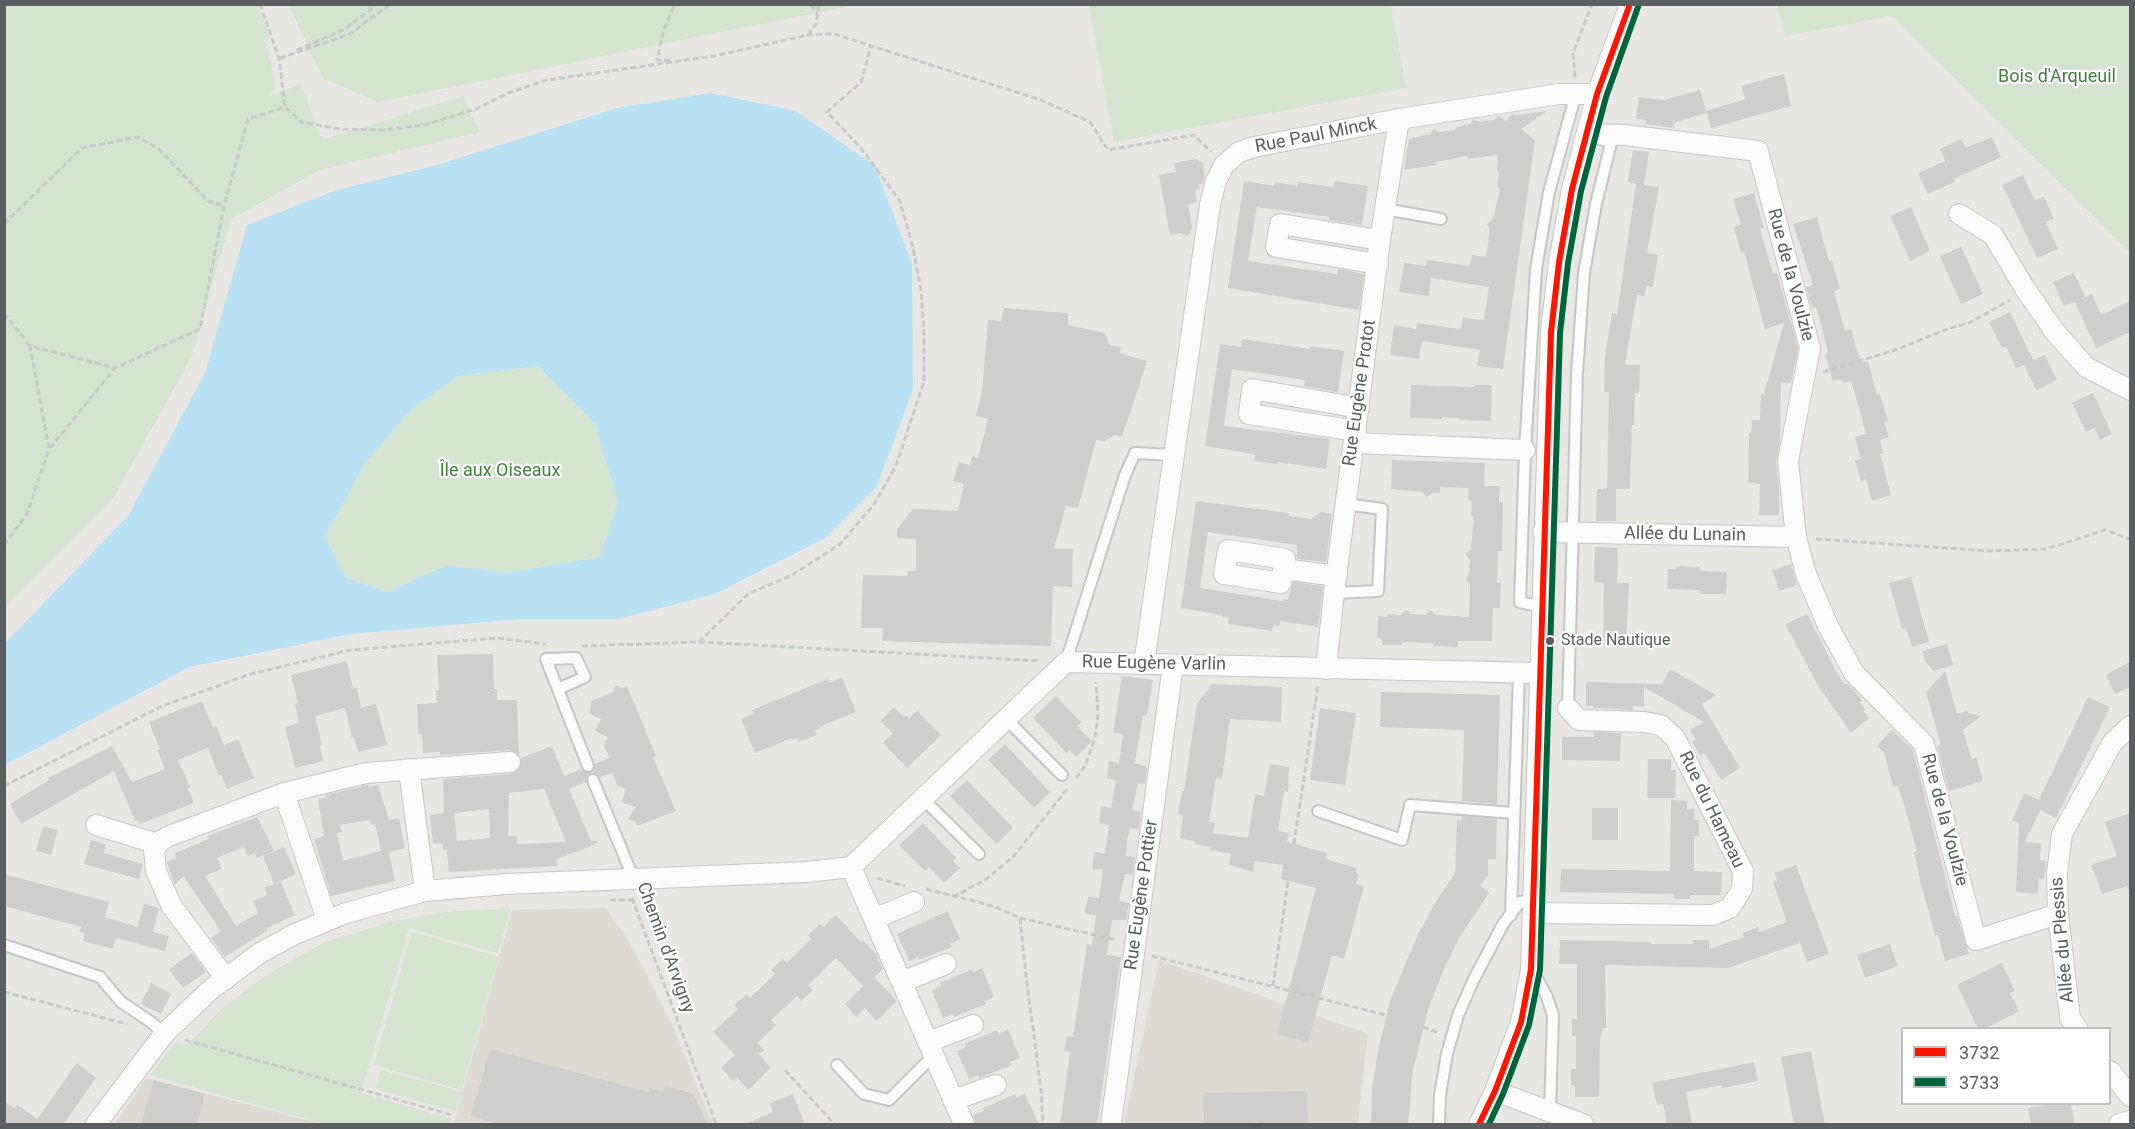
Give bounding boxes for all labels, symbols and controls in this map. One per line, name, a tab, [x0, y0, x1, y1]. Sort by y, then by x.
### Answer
park label: Bois d'Arqueuil	[1998, 66, 2116, 88]
street label: Rue Paul Minck	[1253, 114, 1379, 158]
street label: Rue de la Voulzie	[1762, 206, 1818, 344]
street label: Rue Eugène Protot	[1339, 318, 1381, 468]
park label: Île aux Oiseaux	[440, 460, 560, 482]
street label: Allée du Lunain	[1624, 523, 1746, 547]
place label: Stade Nautique	[1561, 631, 1670, 651]
marker: Stade Nautique	[1544, 635, 1556, 647]
street label: Rue Eugène Varlin	[1082, 652, 1226, 676]
street label: Rue du Hameau	[1673, 748, 1749, 872]
street label: Rue de la Voulzie	[1916, 751, 1972, 889]
street label: Rue Eugène Pottier	[1121, 818, 1163, 972]
street label: Allée du Plessis	[2047, 876, 2079, 1004]
street label: Chemin d'Arvigny	[631, 880, 699, 1016]
legend	[1901, 1027, 2111, 1105]
text: 3732	[1959, 1042, 1999, 1063]
text: 3733	[1959, 1072, 1999, 1093]

